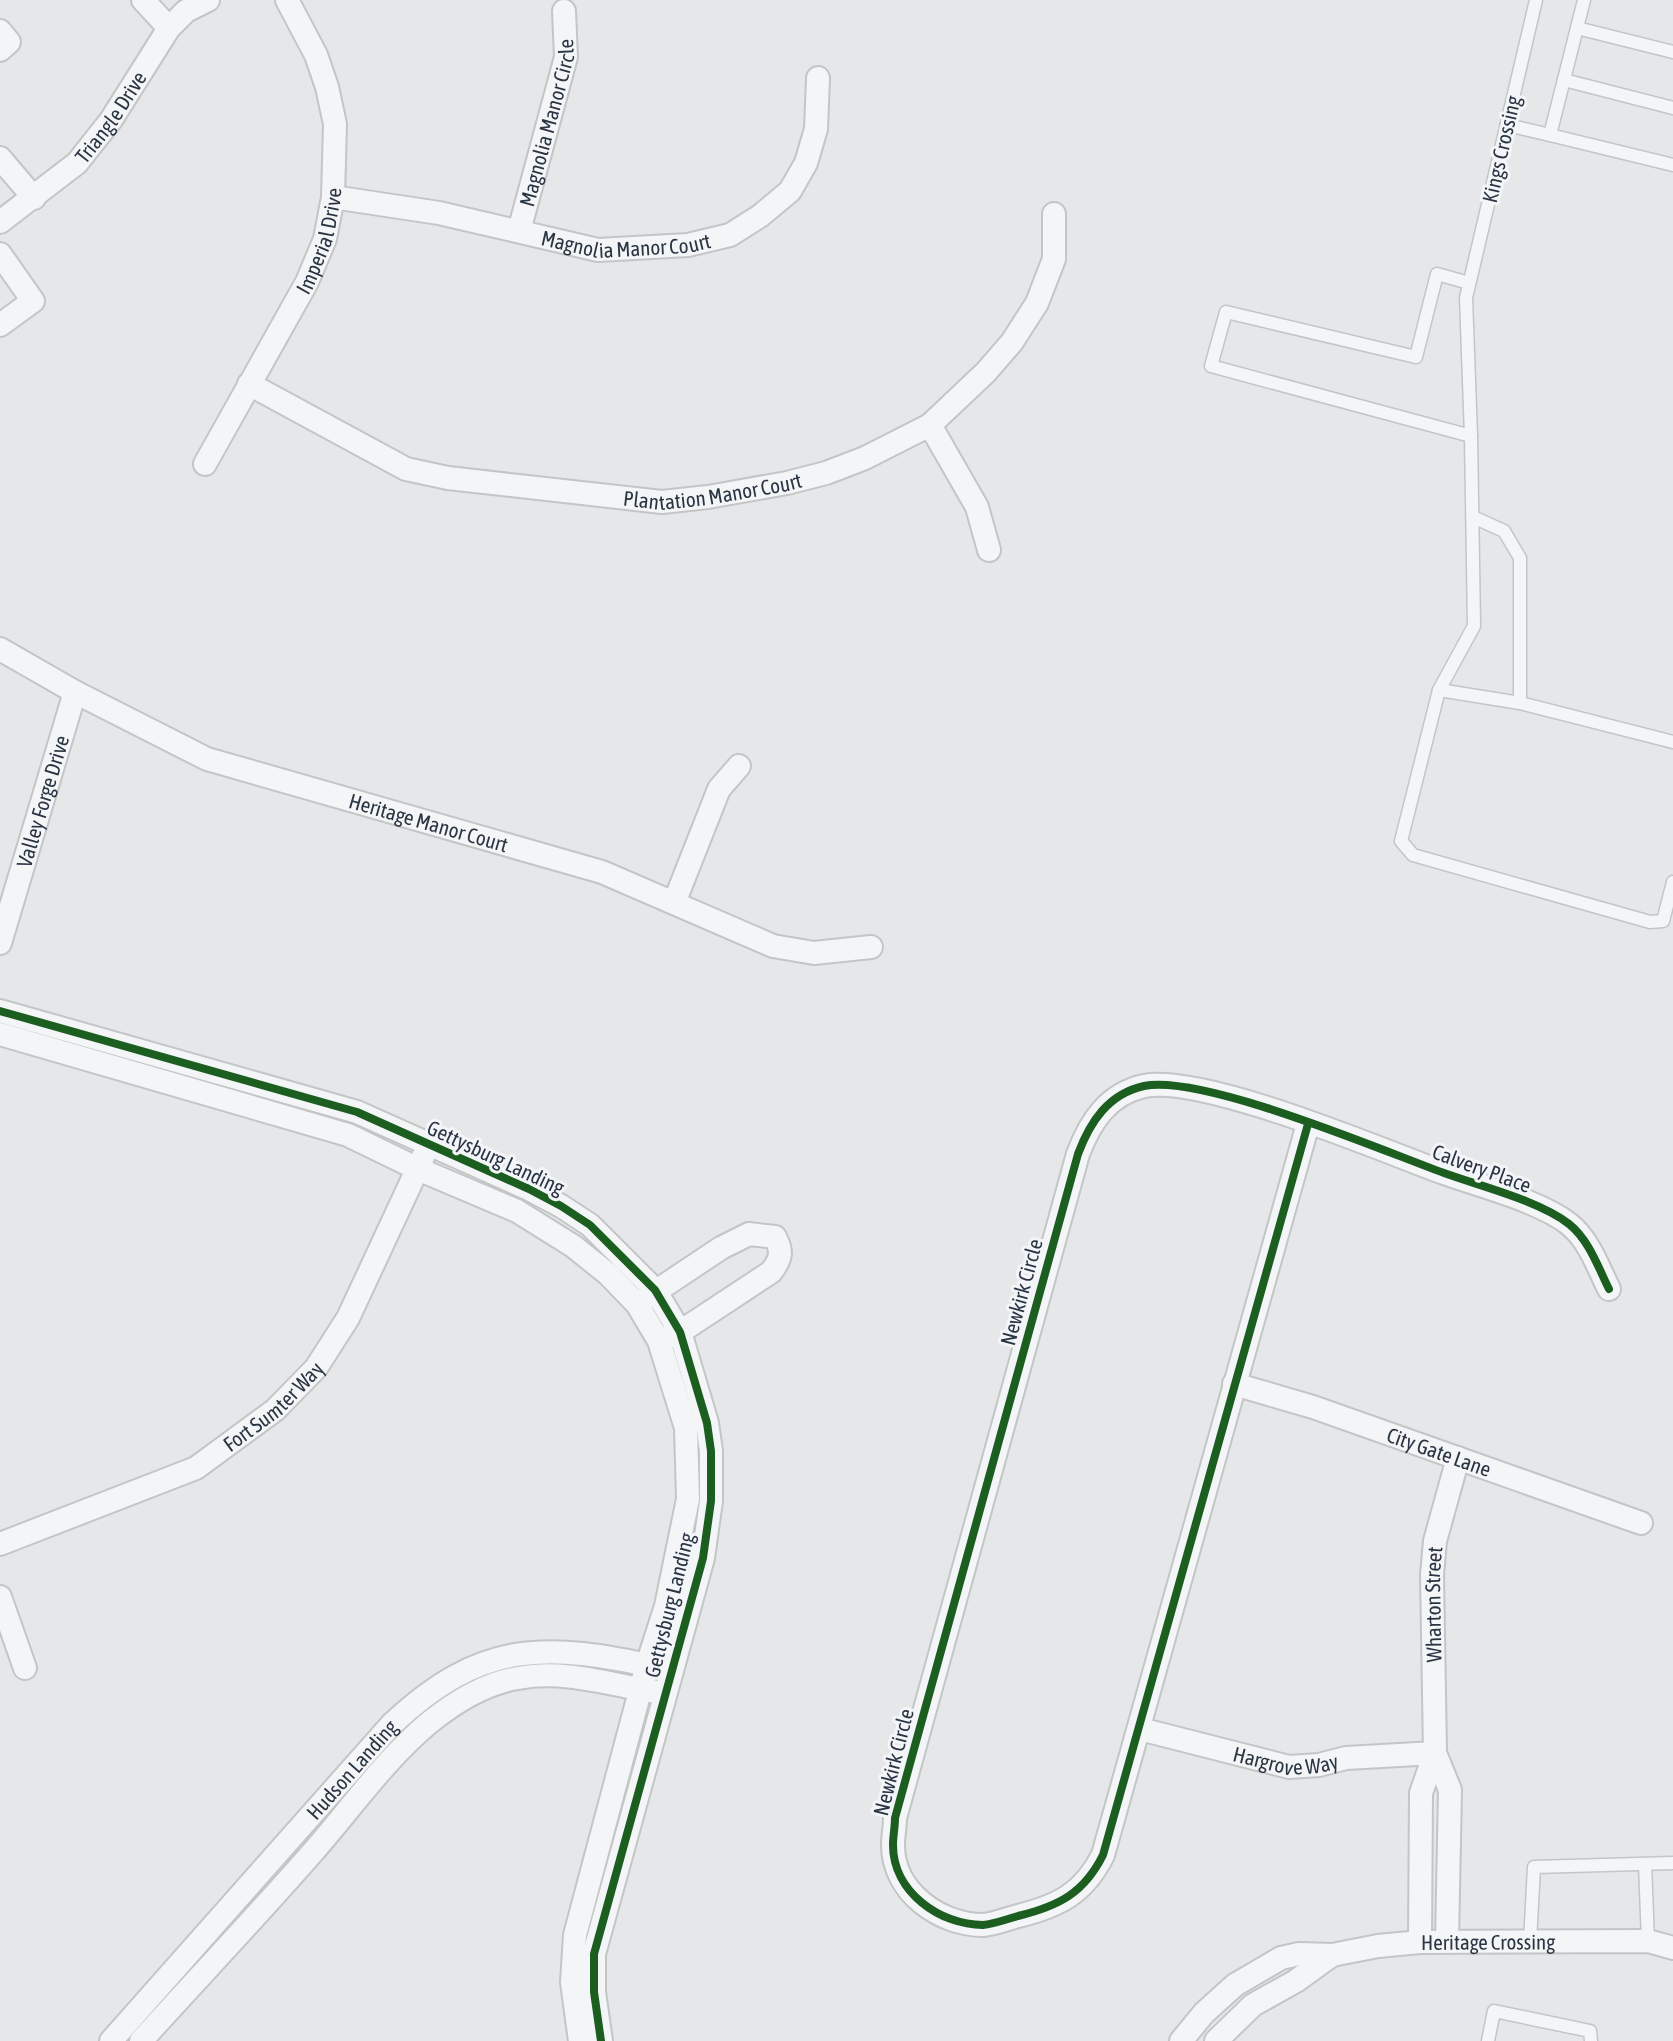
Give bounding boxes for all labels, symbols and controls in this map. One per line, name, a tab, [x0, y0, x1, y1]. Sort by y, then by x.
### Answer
street label: Magnolia Manor Circle	[514, 39, 578, 209]
street label: Triangle Drive	[70, 67, 151, 168]
street label: Kings Crossing	[1477, 93, 1525, 205]
street label: Imperial Drive	[291, 188, 345, 298]
street label: Magnolia Manor Court	[539, 225, 713, 262]
street label: Plantation Manor Court	[622, 468, 804, 514]
street label: Valley Forge Drive	[11, 732, 73, 870]
street label: Heritage Manor Court	[346, 788, 511, 857]
street label: Gettysburg Landing	[424, 1115, 568, 1199]
street label: Calvery Place	[1429, 1139, 1535, 1197]
street label: Newkirk Circle	[995, 1236, 1047, 1348]
street label: Fort Sumter Way	[218, 1358, 329, 1456]
street label: City Gate Lane	[1384, 1422, 1494, 1481]
street label: Gettysburg Landing	[639, 1530, 699, 1680]
street label: Wharton Street	[1420, 1545, 1446, 1663]
street label: Newkirk Circle	[868, 1706, 918, 1818]
street label: Hudson Landing	[301, 1715, 402, 1824]
street label: Hargrove Way	[1231, 1741, 1341, 1780]
street label: Heritage Crossing	[1421, 1929, 1555, 1954]

